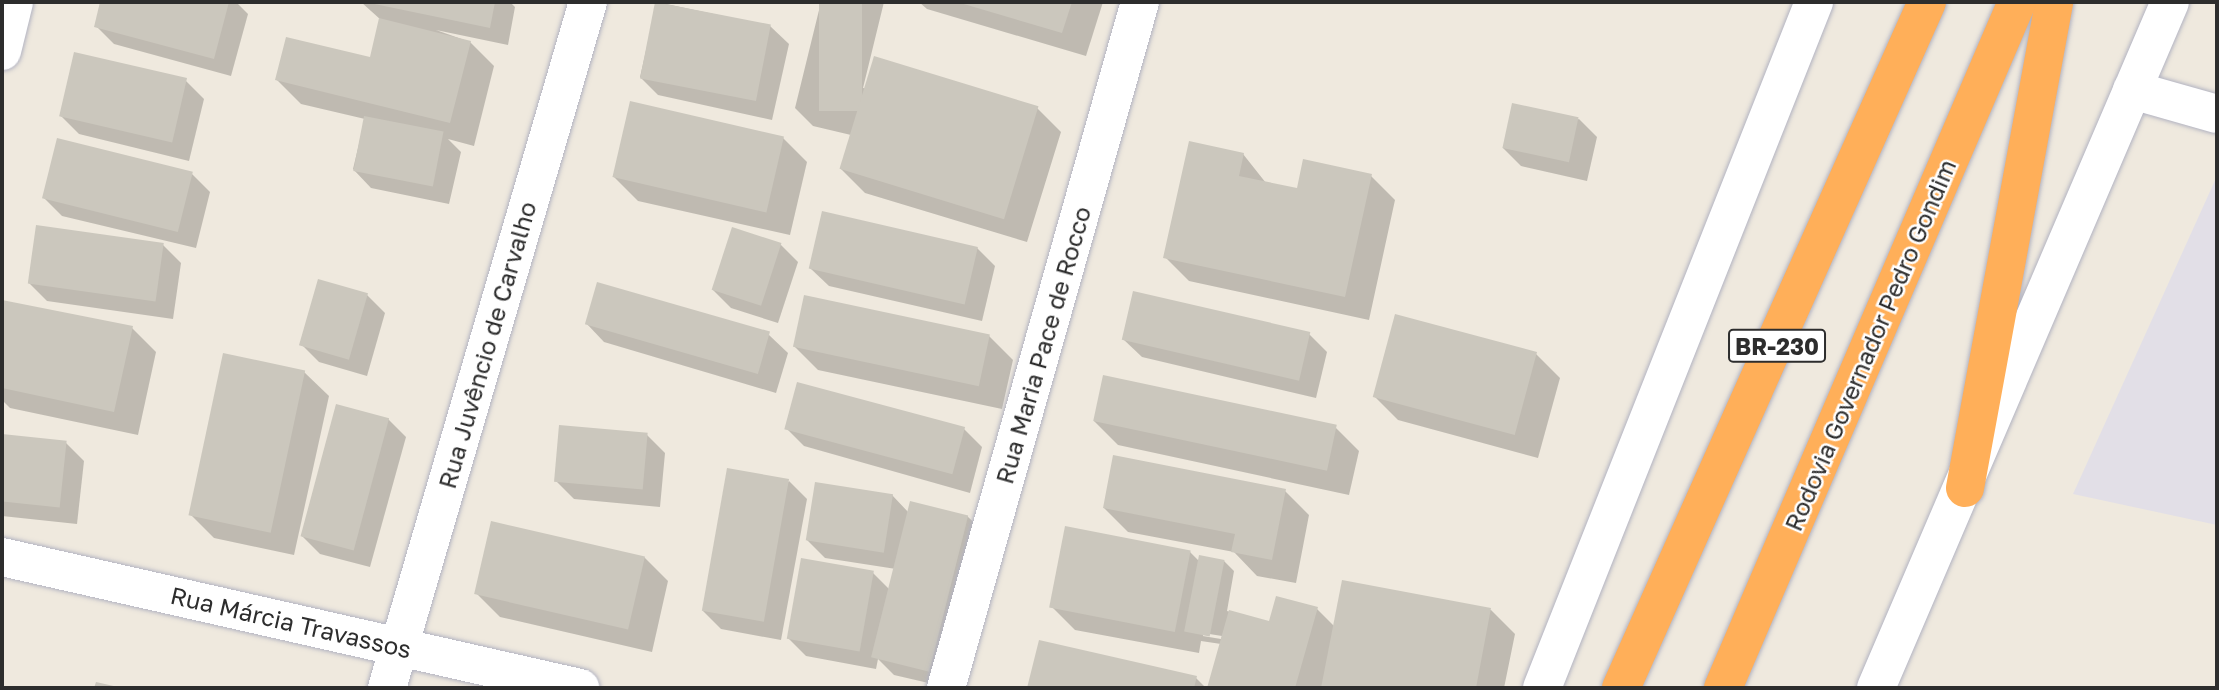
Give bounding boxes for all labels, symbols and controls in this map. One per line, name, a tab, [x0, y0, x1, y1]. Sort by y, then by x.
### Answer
street label: Rodovia Governador Pedro Gondim	[1778, 155, 1962, 535]
street label: Rua Juvêncio de Carvalho	[432, 198, 542, 492]
street label: Rua Maria Pace de Rocco	[990, 203, 1096, 487]
road number: BR-230	[1728, 326, 1826, 366]
street label: Rua Márcia Travassos	[168, 580, 414, 664]

